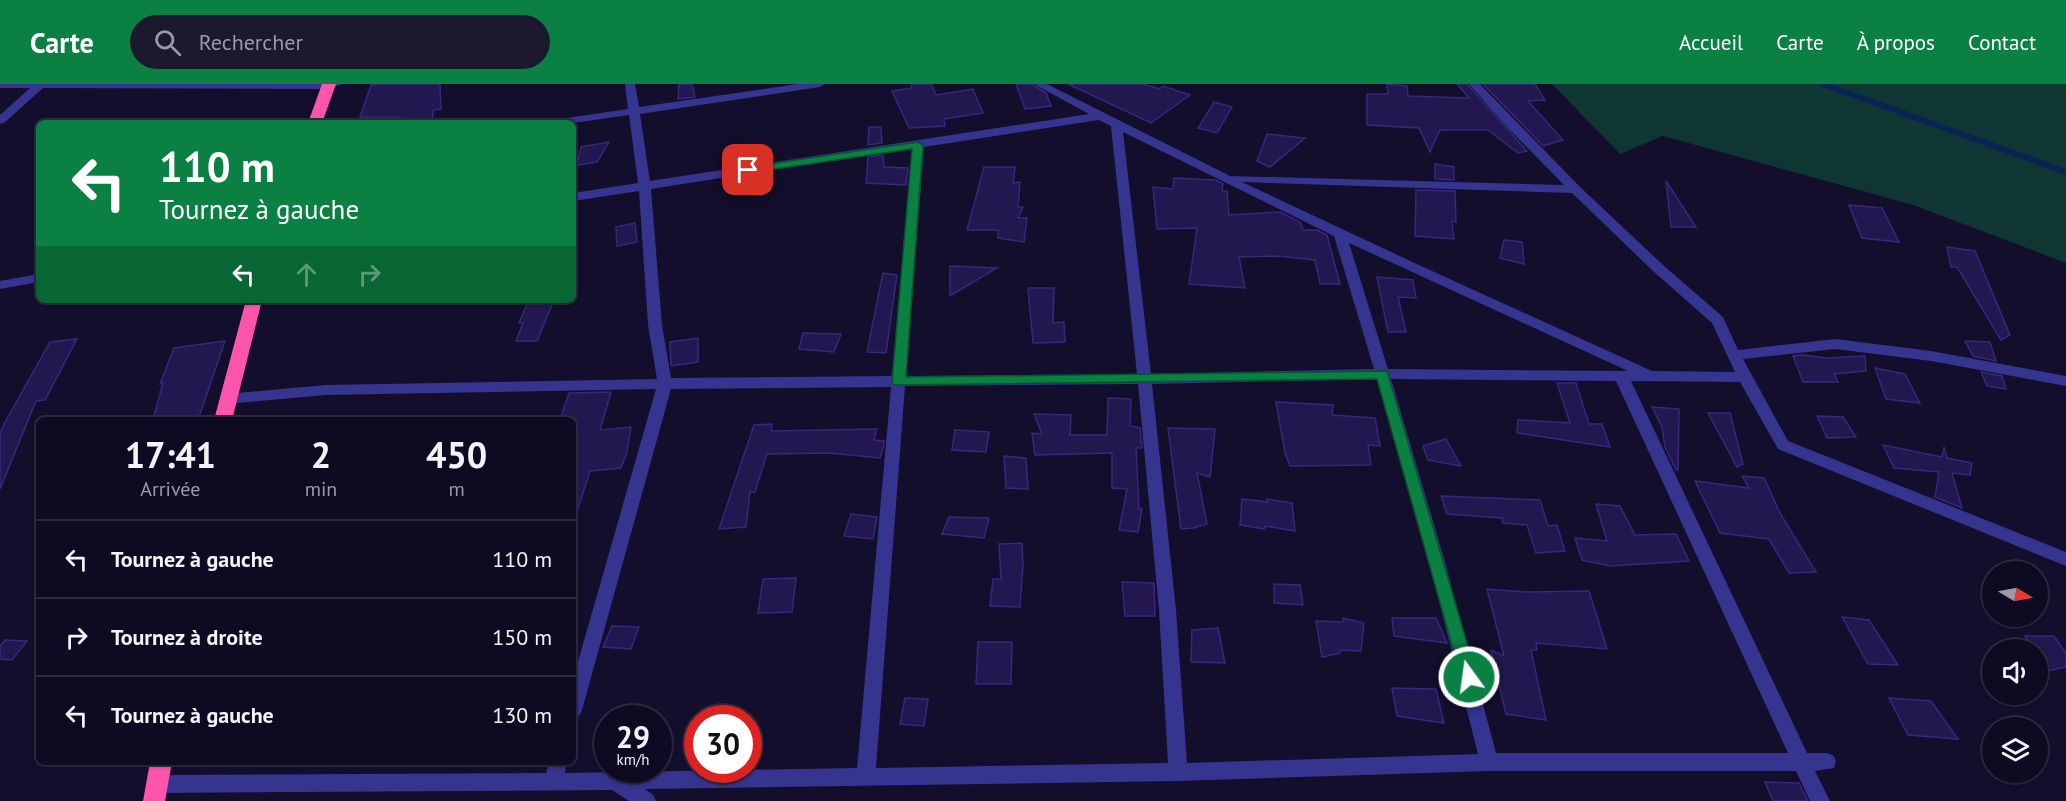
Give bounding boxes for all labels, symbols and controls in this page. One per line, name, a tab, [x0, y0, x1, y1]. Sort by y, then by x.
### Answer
search box	[130, 15, 550, 69]
text: Carte	[30, 24, 94, 61]
icon: search	[151, 26, 184, 59]
text: Rechercher	[199, 28, 303, 56]
text: Accueil	[1679, 29, 1743, 56]
text: Carte	[1776, 29, 1824, 56]
text: À propos	[1857, 29, 1935, 56]
text: Contact	[1968, 29, 2036, 56]
text: 110 m	[159, 139, 275, 194]
icon: left	[60, 144, 138, 222]
pin	[722, 144, 773, 195]
icon: arrive	[731, 153, 764, 186]
text: Tournez à gauche	[159, 192, 359, 226]
icon: left	[227, 258, 260, 291]
icon: ahead	[290, 258, 323, 291]
icon: right	[353, 258, 386, 291]
text: 17:41	[125, 431, 216, 478]
text: 2	[311, 431, 331, 478]
text: 450	[426, 431, 487, 478]
text: Arrivée	[140, 476, 200, 502]
text: min	[305, 476, 337, 502]
text: m	[449, 476, 465, 502]
icon: left	[60, 543, 93, 576]
text: Tournez à gauche	[111, 545, 274, 573]
text: 110 m	[492, 545, 552, 573]
north arrow	[1982, 561, 2048, 627]
map controls	[1982, 561, 2048, 783]
icon: right	[60, 621, 93, 654]
text: Tournez à droite	[111, 623, 263, 651]
text: 150 m	[492, 623, 552, 651]
button: sound	[1982, 639, 2048, 705]
position arrow	[1437, 645, 1501, 709]
icon: left	[60, 699, 93, 732]
text: Tournez à gauche	[111, 701, 274, 729]
text: 130 m	[492, 701, 552, 729]
speed limit sign: 30	[684, 705, 762, 783]
text: 29	[616, 717, 650, 756]
button: layers	[1982, 717, 2048, 783]
text: km/h	[617, 750, 649, 769]

